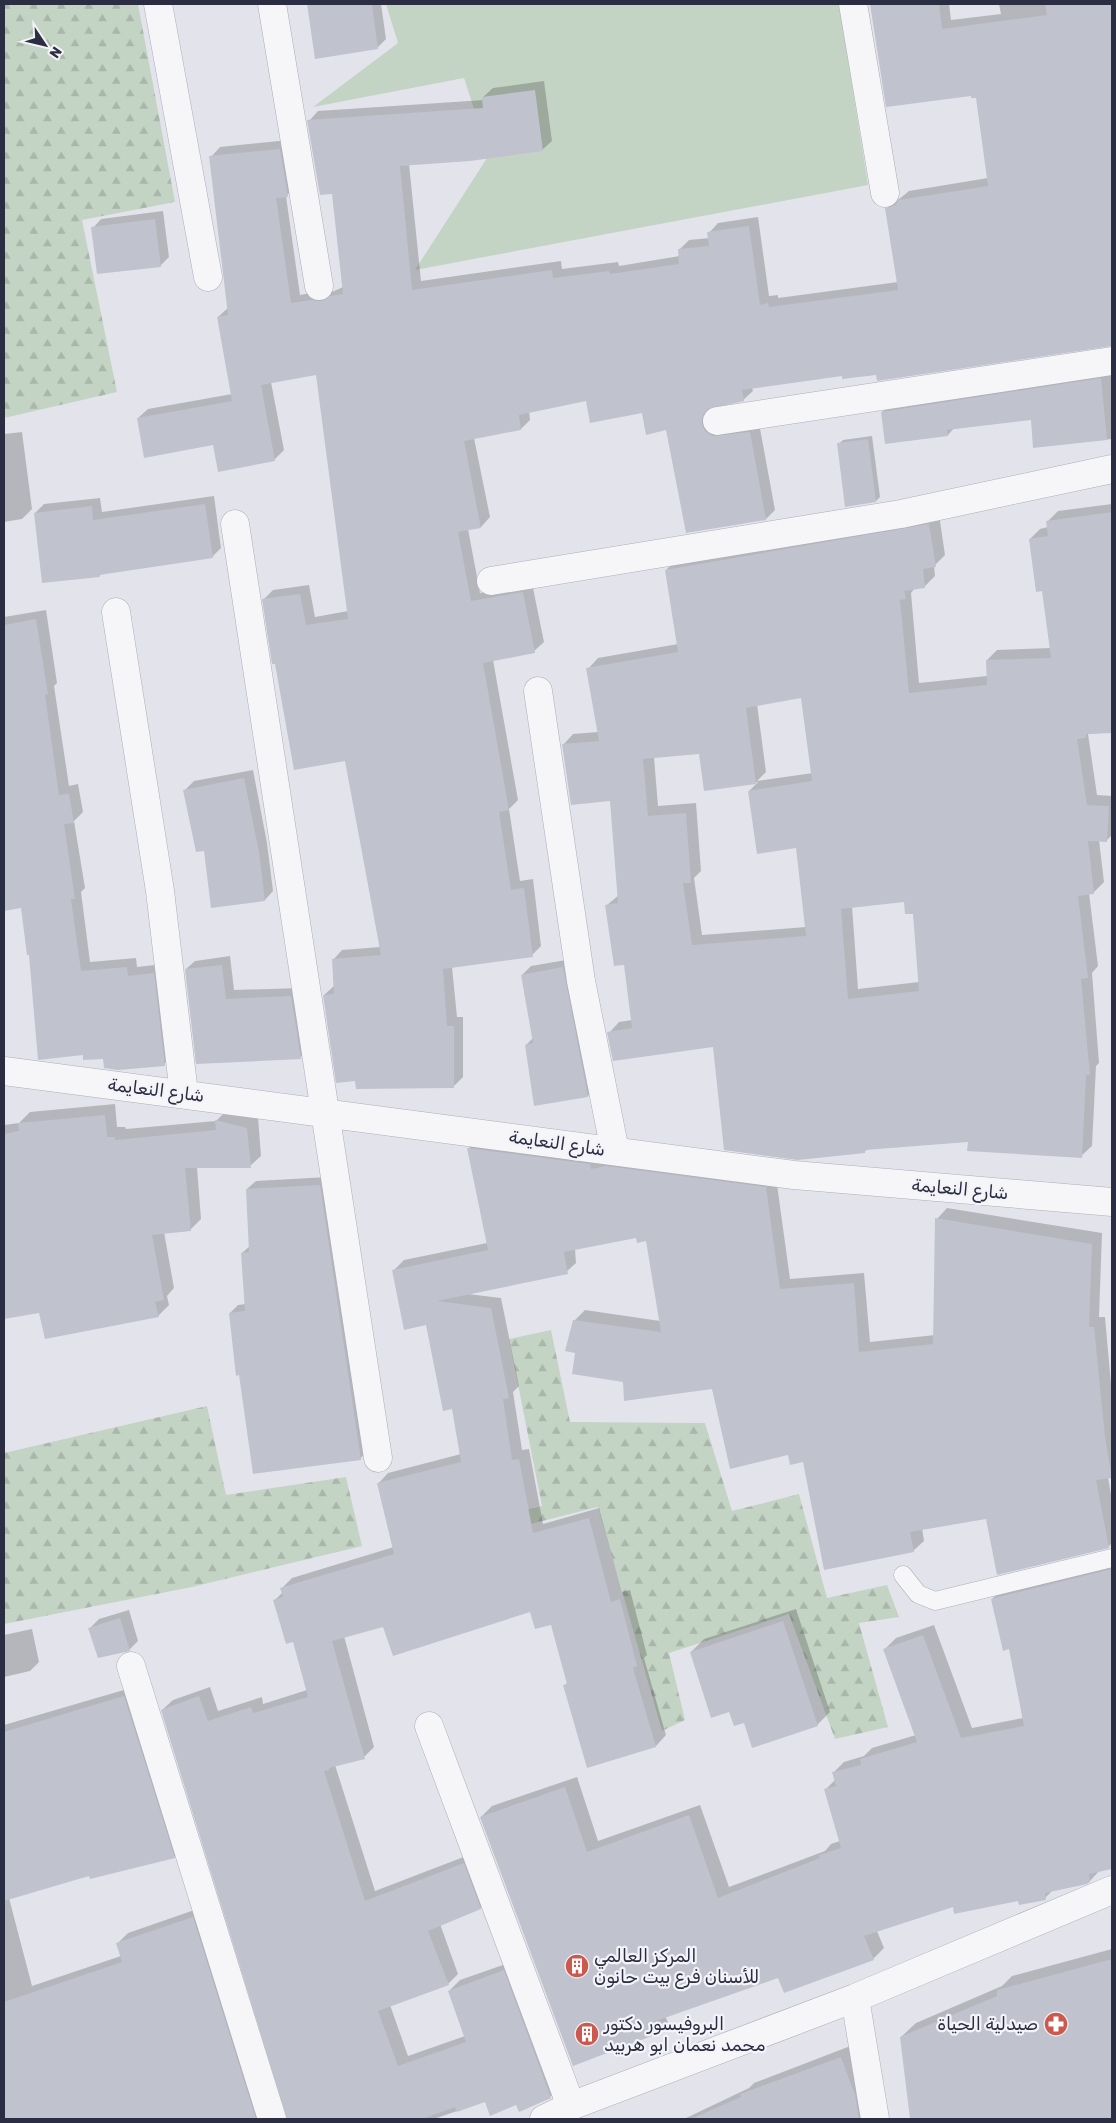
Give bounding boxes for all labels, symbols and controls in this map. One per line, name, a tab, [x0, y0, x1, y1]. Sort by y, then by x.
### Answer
north arrow	[20, 20, 70, 70]
text: N	[45, 43, 65, 61]
street label: شارع النعايمة	[106, 1073, 206, 1108]
street label: شارع النعايمة	[507, 1125, 607, 1162]
street label: شارع النعايمة	[911, 1174, 1009, 1205]
place label: المركز العالمي للأسنان فرع بيت حانون	[594, 1945, 759, 1989]
building icon: المركز العالمي للأسنان فرع بيت حانون	[564, 1953, 590, 1979]
pharmacy icon: صيدلية الحياة	[1043, 2011, 1069, 2037]
place label: البروفيسور دكتور محمد نعمان ابو هربيد	[603, 2013, 765, 2056]
place label: صيدلية الحياة	[937, 2013, 1038, 2035]
building icon: البروفيسور دكتور محمد نعمان ابو هربيد	[574, 2021, 600, 2047]

